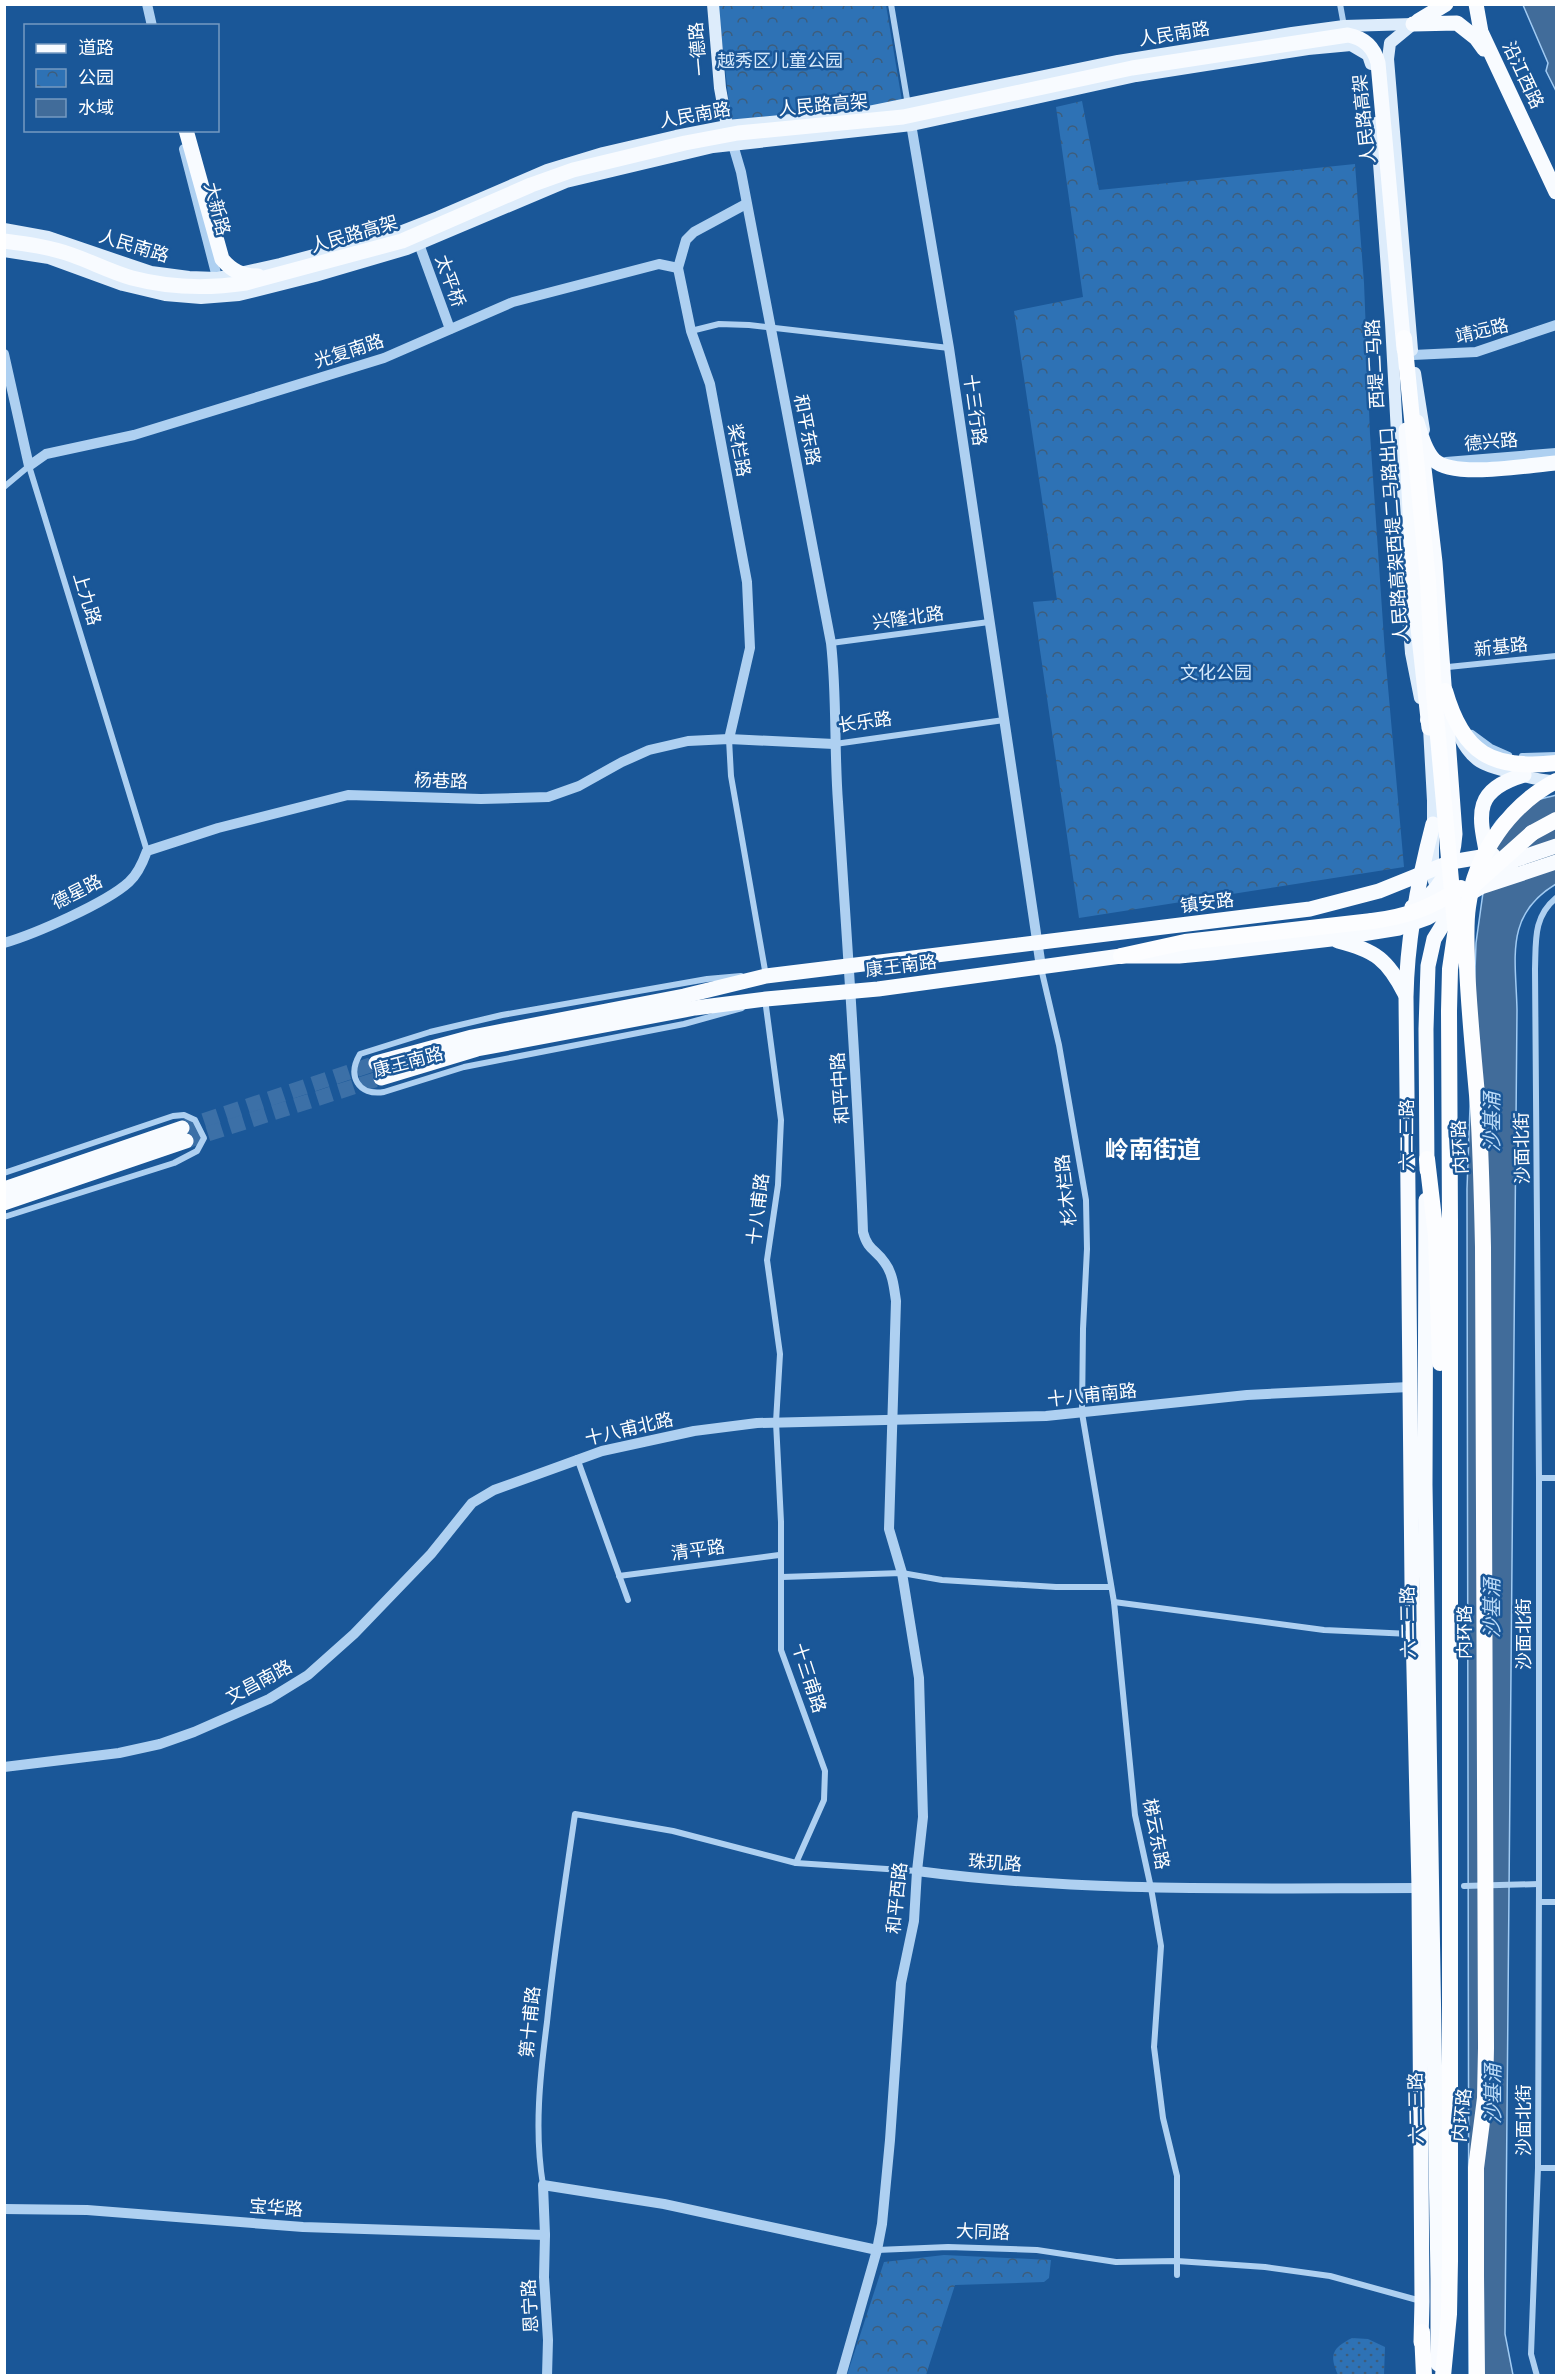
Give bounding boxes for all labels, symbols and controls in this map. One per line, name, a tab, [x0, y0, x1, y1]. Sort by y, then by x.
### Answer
street label: 人民南路	[1136, 15, 1212, 52]
street label: 一德路	[682, 21, 713, 77]
legend	[24, 24, 219, 132]
text: 道路	[78, 34, 114, 61]
street label: 沿江西路	[1496, 36, 1551, 113]
park label: 越秀区儿童公园	[717, 47, 843, 74]
text: 公园	[78, 64, 114, 91]
street label: 人民路高架	[1345, 73, 1382, 165]
street label: 人民路高架	[777, 87, 869, 122]
text: 水域	[78, 94, 114, 121]
street label: 人民南路	[657, 95, 733, 134]
street label: 大新路	[197, 179, 238, 238]
street label: 人民路高架	[307, 208, 401, 259]
street label: 人民南路	[96, 222, 173, 269]
street label: 太平桥	[429, 251, 472, 311]
street label: 靖远路	[1453, 311, 1511, 350]
street label: 西堤二马路	[1359, 318, 1390, 410]
street label: 光复南路	[310, 327, 387, 374]
street label: 十三行路	[957, 372, 994, 447]
street label: 和平东路	[787, 392, 828, 468]
street label: 桨栏路	[721, 421, 758, 479]
street label: 人民路高架西堤二马路出口	[1373, 426, 1415, 644]
street label: 德兴路	[1463, 426, 1519, 457]
street label: 上九路	[67, 569, 108, 629]
street label: 兴隆北路	[870, 599, 945, 636]
street label: 新基路	[1473, 630, 1529, 663]
park label: 文化公园	[1180, 659, 1252, 686]
street label: 长乐路	[836, 704, 894, 739]
street label: 杨巷路	[414, 766, 468, 795]
street label: 德星路	[47, 867, 107, 916]
street label: 镇安路	[1178, 886, 1235, 919]
street label: 康王南路	[864, 948, 938, 983]
street label: 康王南路	[370, 1039, 446, 1084]
street label: 和平中路	[824, 1051, 855, 1125]
water label: 沙基涌	[1476, 1090, 1507, 1152]
street label: 六二三路	[1393, 1099, 1420, 1171]
street label: 沙面北街	[1507, 1112, 1536, 1184]
street label: 内环路	[1445, 1119, 1474, 1175]
district label: 岭南街道	[1105, 1131, 1201, 1167]
street label: 杉木栏路	[1048, 1153, 1083, 1227]
street label: 十八甫路	[740, 1172, 775, 1246]
street label: 十八甫南路	[1046, 1376, 1138, 1413]
street label: 十八甫北路	[582, 1405, 676, 1452]
street label: 清平路	[669, 1532, 727, 1567]
water label: 沙基涌	[1476, 1576, 1507, 1638]
street label: 六二三路	[1393, 1586, 1422, 1658]
street label: 沙面北街	[1510, 1598, 1537, 1670]
street label: 内环路	[1451, 1605, 1478, 1659]
street label: 十三甫路	[786, 1639, 833, 1716]
street label: 文昌南路	[221, 1653, 297, 1710]
street label: 梯云东路	[1136, 1796, 1177, 1872]
street label: 珠玑路	[967, 1847, 1023, 1878]
street label: 和平西路	[879, 1861, 914, 1935]
street label: 第十甫路	[512, 1985, 547, 2059]
water label: 沙基涌	[1477, 2062, 1508, 2124]
street label: 六二三路	[1401, 2072, 1430, 2144]
street label: 沙面北街	[1510, 2084, 1537, 2156]
street label: 内环路	[1445, 2087, 1478, 2143]
street label: 宝华路	[248, 2192, 304, 2223]
street label: 大同路	[956, 2217, 1010, 2246]
street label: 恩宁路	[515, 2278, 544, 2334]

